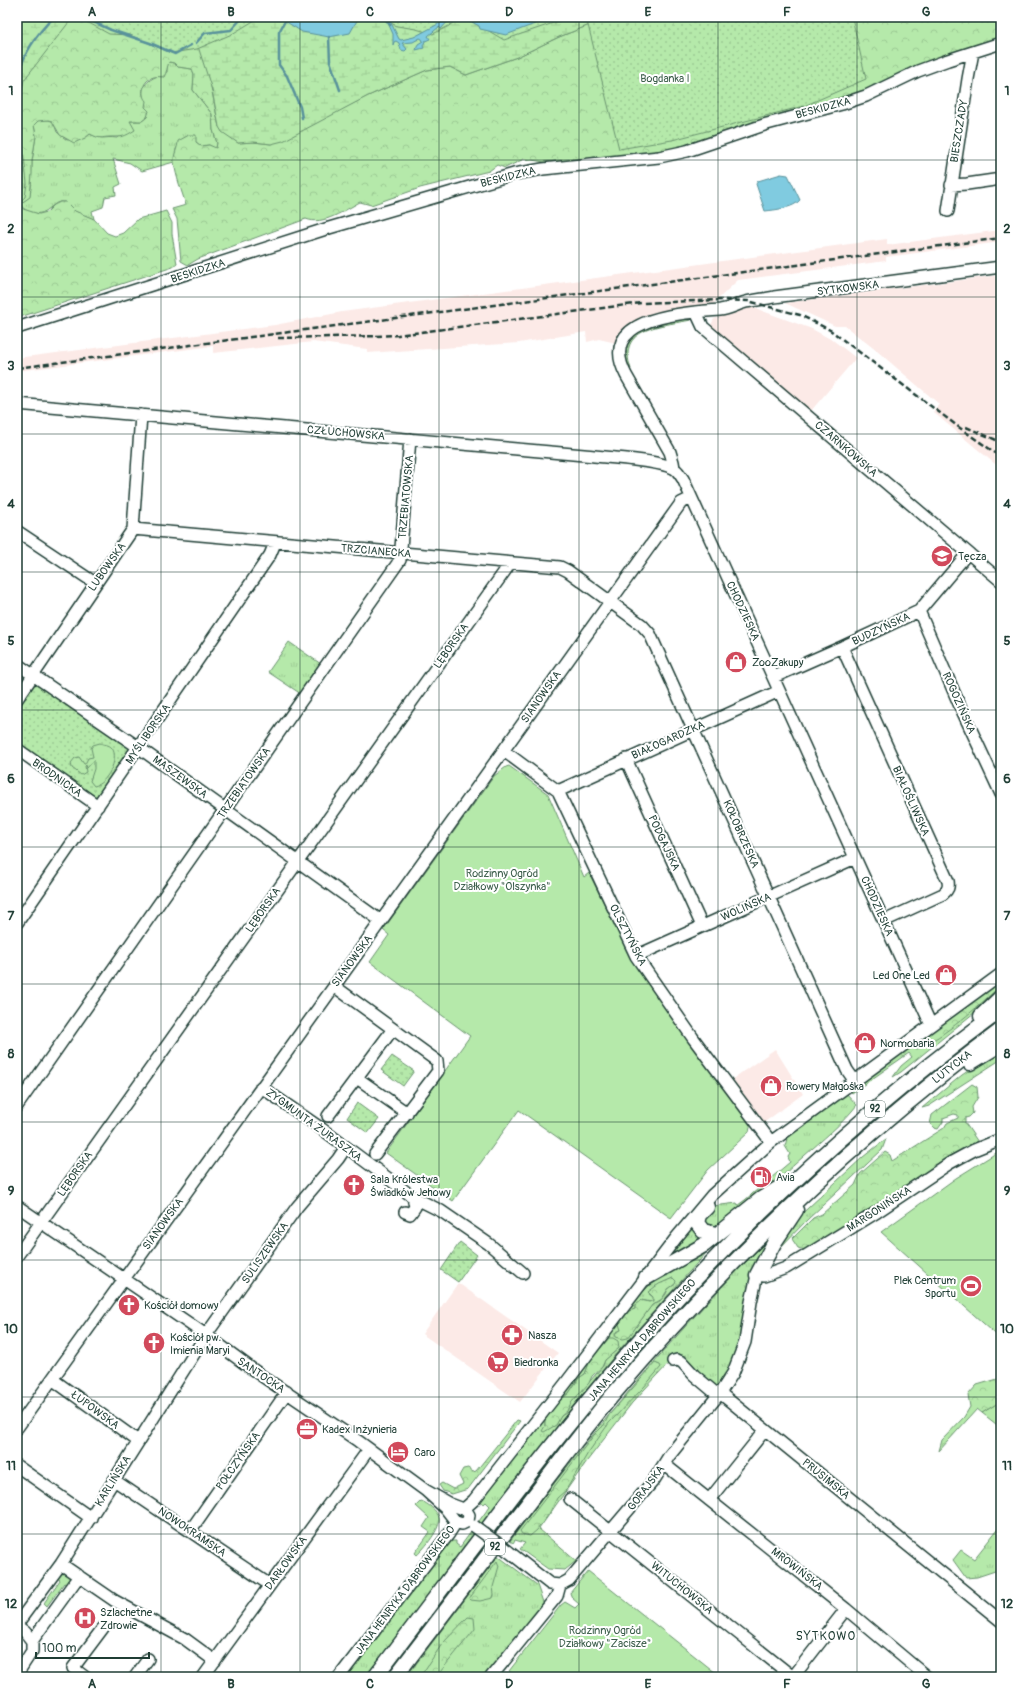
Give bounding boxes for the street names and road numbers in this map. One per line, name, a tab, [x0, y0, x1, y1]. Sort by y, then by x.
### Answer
street label: BESKIDZKA	[794, 94, 852, 122]
street label: BIESZCZADY	[948, 98, 970, 163]
street label: BESKIDZKA	[479, 164, 537, 190]
street label: BESKIDZKA	[169, 256, 227, 286]
street label: SYTKOWSKA	[816, 278, 880, 298]
street label: CZARNKOWSKA	[812, 418, 880, 480]
street label: CZŁUCHOWSKA	[306, 423, 386, 443]
street label: TRZEBIATOWSKA	[396, 455, 416, 539]
street label: LUBOWSKA	[86, 540, 128, 594]
street label: TRZCIANECKA	[340, 541, 412, 561]
street label: CHODZIESKA	[724, 579, 762, 643]
street label: BUDZYŃSKA	[850, 610, 912, 648]
street label: LĘBORSKA	[431, 621, 471, 671]
street label: SIANOWSKA	[518, 668, 564, 726]
street label: ROGOZIŃSKA	[940, 670, 978, 736]
street label: MYŚLIBORSKA	[123, 701, 173, 767]
street label: BIAŁOGARDZKA	[629, 718, 707, 762]
street label: TRZEBIATOWSKA	[215, 745, 273, 821]
street label: MASZEWSKA	[150, 753, 210, 801]
street label: BRODNICKA	[30, 756, 84, 800]
street label: BIAŁOŚLIWSKA	[890, 764, 932, 838]
street label: KOŁOBRZESKA	[720, 798, 762, 870]
street label: PODGAJSKA	[645, 813, 683, 873]
street label: CHODZIESKA	[858, 874, 896, 938]
street label: LĘBORSKA	[243, 885, 283, 935]
street label: WOLIŃSKA	[719, 890, 773, 924]
street label: OLSZTYŃSKA	[607, 902, 649, 968]
street label: SIANOWSKA	[329, 933, 375, 989]
street label: LUTYCKA	[930, 1048, 974, 1086]
street label: ZYGMUNTA ŻURASZKA	[263, 1086, 365, 1164]
road number: 92	[865, 1101, 885, 1117]
street label: LĘBORSKA	[55, 1149, 95, 1199]
street label: MARGONIŃSKA	[844, 1183, 914, 1235]
street label: SIANOWSKA	[140, 1196, 186, 1252]
street label: SULISZEWSKA	[239, 1220, 291, 1286]
street label: JANA HENRYKA DĄBROWSKIEGO	[585, 1276, 699, 1404]
street label: SANTOCKA	[235, 1354, 287, 1396]
street label: ŁUPOWSKA	[68, 1388, 122, 1432]
street label: POŁCZYŃSKA	[213, 1429, 263, 1493]
street label: KARLIŃSKA	[92, 1453, 134, 1509]
street label: PRUSIMSKA	[800, 1456, 852, 1502]
street label: GORAJSKA	[625, 1463, 667, 1513]
street label: NOWOKRAMSKA	[156, 1505, 228, 1559]
street label: JANA HENRYKA DĄBROWSKIEGO	[352, 1523, 458, 1657]
street label: DARŁOWSKA	[262, 1534, 310, 1592]
road number: 92	[485, 1539, 505, 1555]
street label: MROWIŃSKA	[769, 1545, 825, 1593]
street label: WITUCHOWSKA	[648, 1559, 716, 1617]

